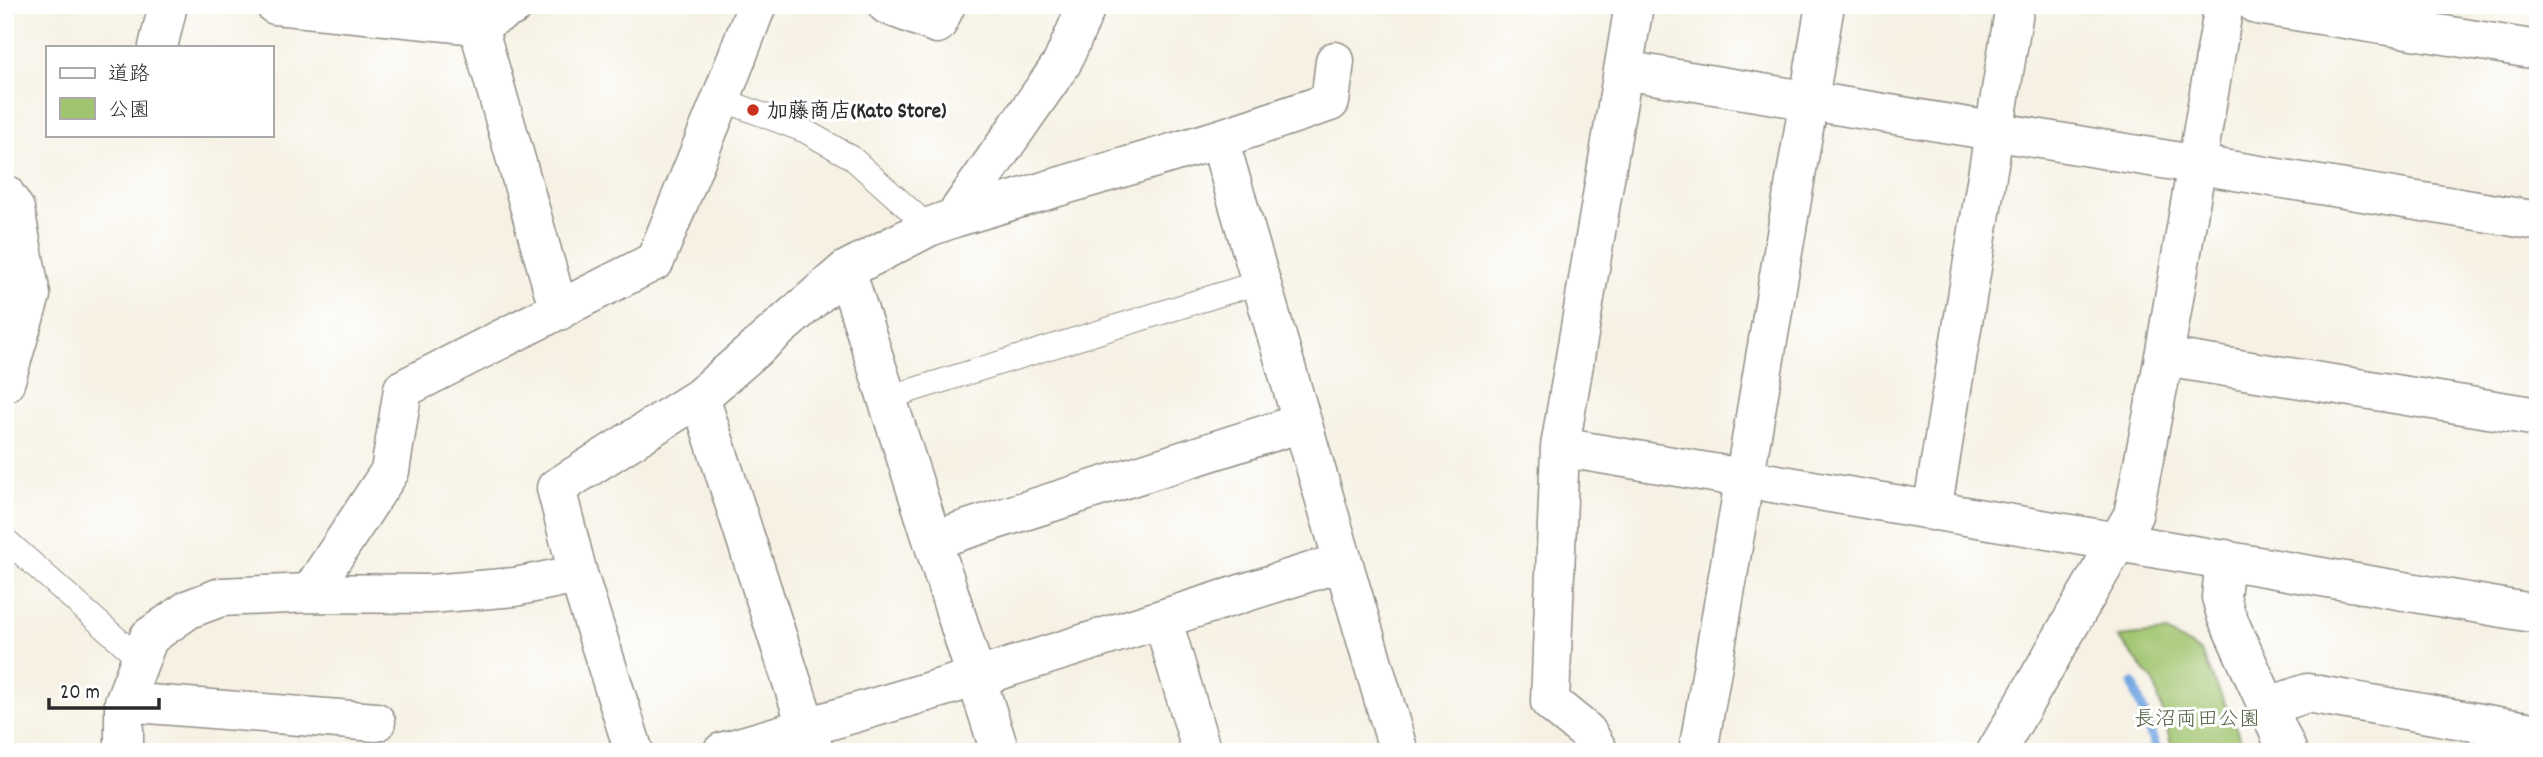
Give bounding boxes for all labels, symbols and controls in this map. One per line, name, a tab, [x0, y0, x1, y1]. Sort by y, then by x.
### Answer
legend	[46, 46, 273, 136]
text: 道路	[108, 61, 150, 91]
text: 公園	[108, 97, 150, 127]
place label: 加藤商店(Kato Store)	[767, 98, 946, 128]
marker: 加藤商店(Kato Store)	[745, 102, 761, 118]
scale bar	[49, 666, 159, 710]
text: 20 m	[60, 679, 100, 709]
park label: 長沼両田公園	[2134, 706, 2260, 736]

